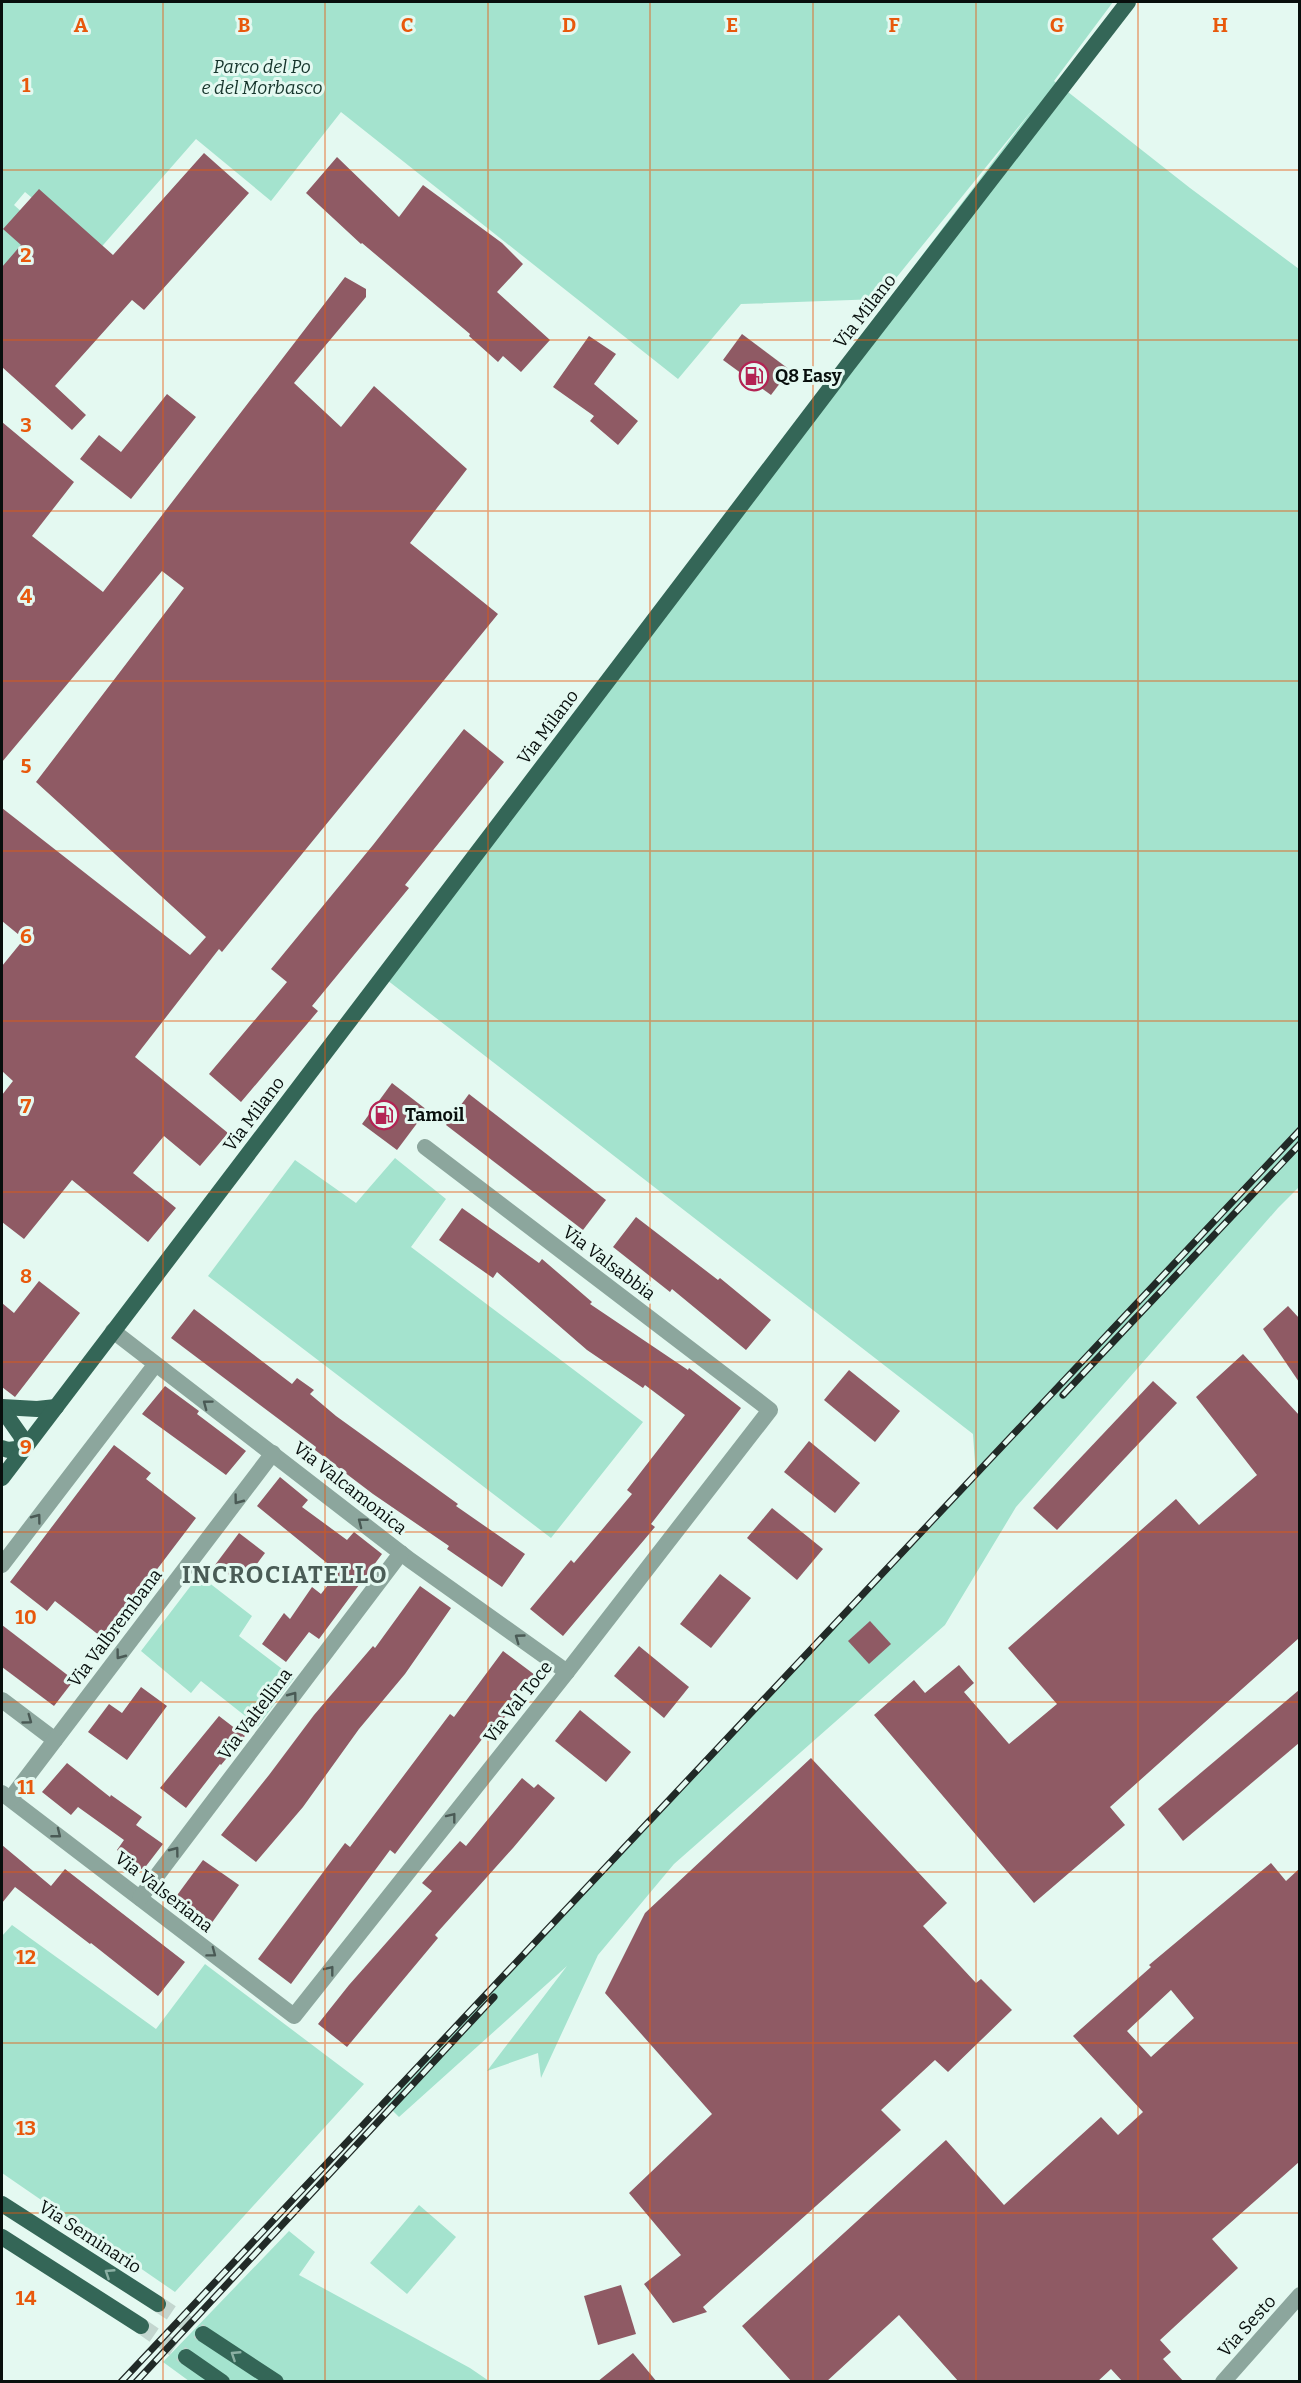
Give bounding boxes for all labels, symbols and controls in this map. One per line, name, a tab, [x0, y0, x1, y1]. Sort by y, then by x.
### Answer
text: A	[74, 13, 89, 37]
text: B	[238, 13, 251, 37]
text: C	[401, 13, 413, 37]
text: D	[562, 13, 576, 37]
text: E	[726, 13, 738, 37]
text: F	[888, 13, 900, 37]
text: G	[1050, 13, 1064, 37]
text: H	[1212, 13, 1228, 37]
park label: Parco del Po e del Morbasco	[202, 56, 322, 99]
text: 1	[22, 73, 31, 97]
text: 2	[20, 243, 32, 267]
street label: Via Milano	[829, 269, 901, 353]
fuel station icon: Q8 Easy	[738, 360, 770, 392]
place label: Q8 Easy	[775, 365, 843, 387]
text: 3	[20, 413, 32, 437]
text: 4	[20, 584, 32, 608]
street label: Via Milano	[513, 685, 583, 769]
text: 5	[21, 754, 32, 778]
text: 6	[20, 924, 32, 948]
street label: Via Milano	[219, 1072, 289, 1156]
text: 7	[21, 1094, 32, 1118]
fuel station icon: Tamoil	[368, 1099, 400, 1131]
place label: Tamoil	[405, 1104, 465, 1126]
street label: Via Valsabbia	[558, 1221, 660, 1305]
text: 8	[20, 1264, 32, 1288]
one-way arrow	[203, 1400, 214, 1411]
text: 9	[20, 1435, 32, 1459]
street label: Via Valcamonica	[289, 1437, 411, 1539]
one-way arrow	[234, 1493, 245, 1504]
one-way arrow	[30, 1514, 41, 1525]
one-way arrow	[358, 1519, 369, 1530]
district label: INCROCIATELLO	[182, 1561, 388, 1589]
street label: Via Valbrembana	[63, 1564, 167, 1692]
text: 10	[15, 1605, 37, 1629]
one-way arrow	[515, 1634, 526, 1645]
one-way arrow	[116, 1648, 127, 1659]
street label: Via Val Toce	[479, 1656, 557, 1748]
street label: Via Valtellina	[213, 1664, 297, 1764]
one-way arrow	[286, 1691, 297, 1702]
one-way arrow	[22, 1713, 33, 1724]
text: 11	[17, 1775, 35, 1799]
one-way arrow	[444, 1813, 455, 1824]
one-way arrow	[50, 1827, 61, 1838]
street label: Via Valseriana	[110, 1847, 218, 1937]
one-way arrow	[168, 1847, 179, 1858]
text: 12	[16, 1945, 36, 1969]
one-way arrow	[205, 1945, 216, 1956]
one-way arrow	[323, 1966, 334, 1977]
text: 13	[16, 2116, 36, 2140]
street label: Via Seminario	[35, 2196, 145, 2278]
one-way arrow	[105, 2268, 115, 2280]
text: 14	[16, 2286, 36, 2310]
street label: Via Sesto	[1213, 2290, 1281, 2362]
one-way arrow	[231, 2350, 241, 2362]

